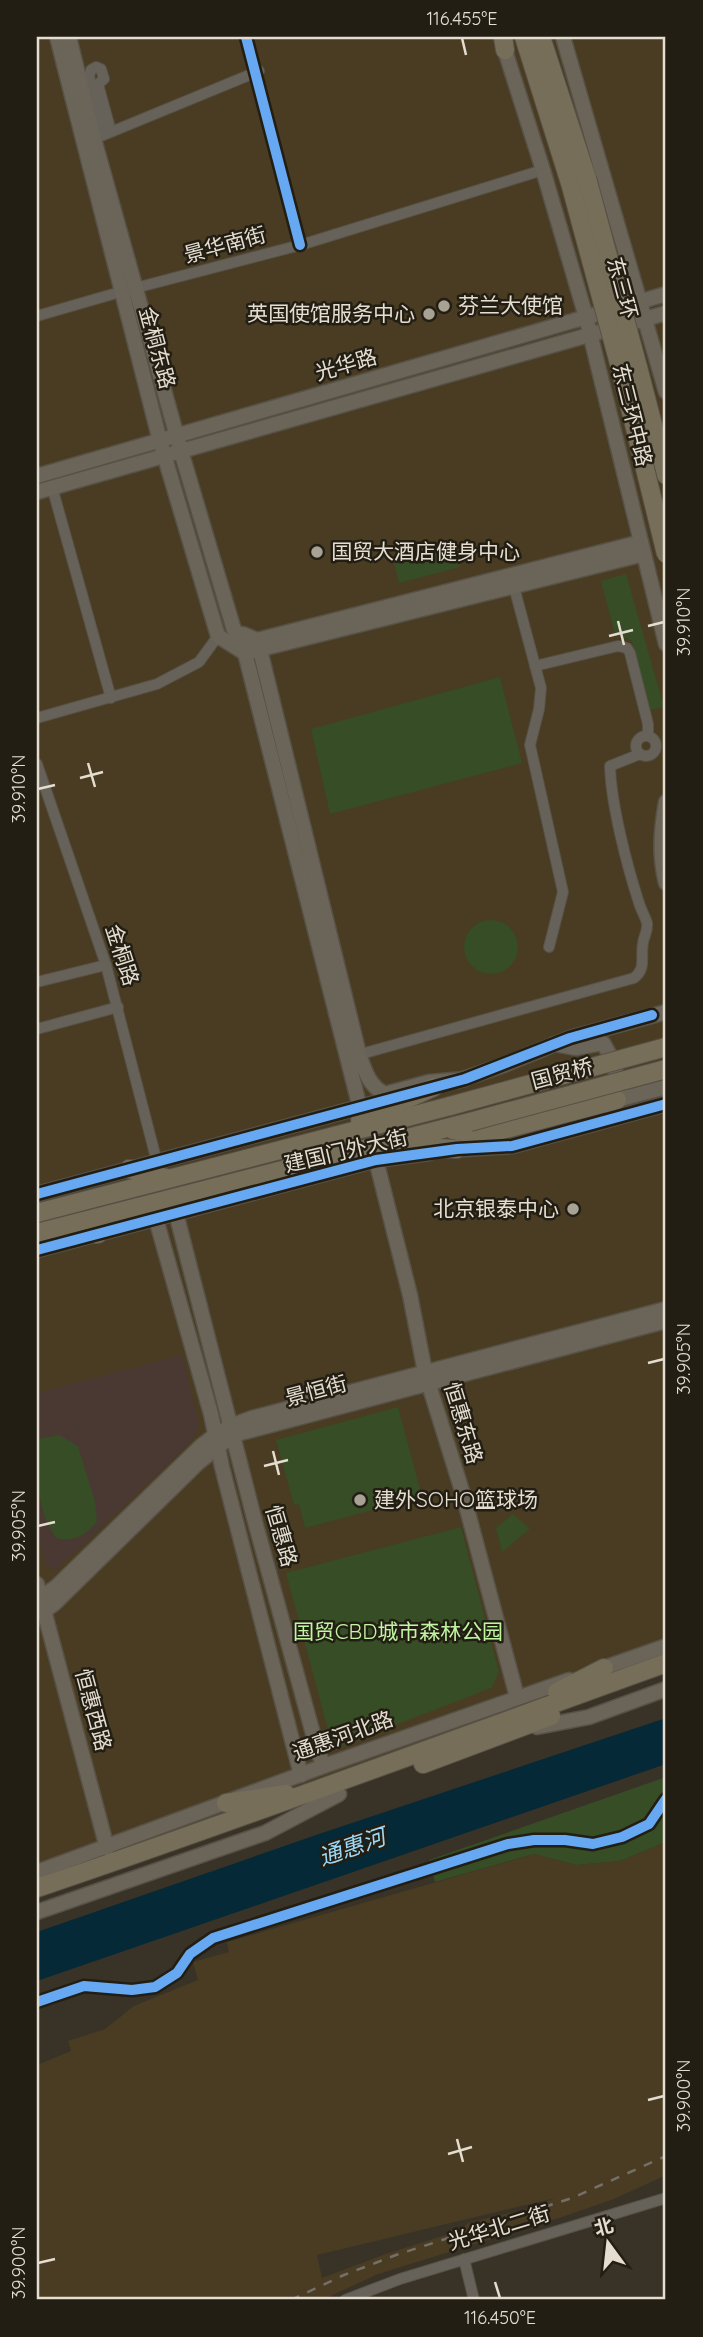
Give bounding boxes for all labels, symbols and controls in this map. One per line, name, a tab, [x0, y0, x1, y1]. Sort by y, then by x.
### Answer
text: 116.455°E	[426, 7, 498, 30]
street label: 景华南街	[181, 221, 269, 267]
street label: 东三环	[602, 254, 644, 322]
place label: 芬兰大使馆	[458, 292, 563, 318]
marker: 芬兰大使馆	[436, 298, 452, 314]
place label: 英国使馆服务中心	[247, 300, 415, 326]
street label: 金桐东路	[135, 304, 181, 392]
marker: 英国使馆服务中心	[421, 306, 437, 322]
street label: 光华路	[312, 343, 380, 385]
street label: 东三环中路	[608, 361, 658, 469]
place label: 国贸大酒店健身中心	[331, 538, 520, 564]
marker: 国贸大酒店健身中心	[309, 544, 325, 560]
text: 39.910°N	[672, 588, 695, 656]
text: 39.910°N	[7, 755, 30, 823]
street label: 金桐路	[101, 921, 145, 989]
street label: 国贸桥	[528, 1052, 596, 1094]
street label: 建国门外大街	[281, 1123, 410, 1177]
place label: 北京银泰中心	[433, 1195, 559, 1221]
marker: 北京银泰中心	[565, 1201, 581, 1217]
text: 39.905°N	[672, 1323, 695, 1395]
street label: 景恒街	[282, 1369, 350, 1411]
street label: 恒惠东路	[439, 1379, 489, 1467]
place label: 建外SOHO篮球场	[374, 1486, 538, 1512]
text: 39.905°N	[7, 1490, 30, 1562]
marker: 建外SOHO篮球场	[352, 1492, 368, 1508]
street label: 恒惠路	[261, 1502, 303, 1570]
park label: 国贸CBD城市森林公园	[293, 1618, 503, 1644]
street label: 恒惠西路	[71, 1666, 117, 1754]
street label: 通惠河北路	[289, 1705, 396, 1765]
water label: 通惠河	[314, 1820, 393, 1871]
text: 39.900°N	[672, 2060, 695, 2132]
street label: 光华北二街	[445, 2199, 553, 2255]
north arrow	[574, 2208, 644, 2278]
text: 北	[591, 2213, 616, 2241]
text: 39.900°N	[7, 2227, 30, 2299]
text: 116.450°E	[464, 2306, 536, 2329]

